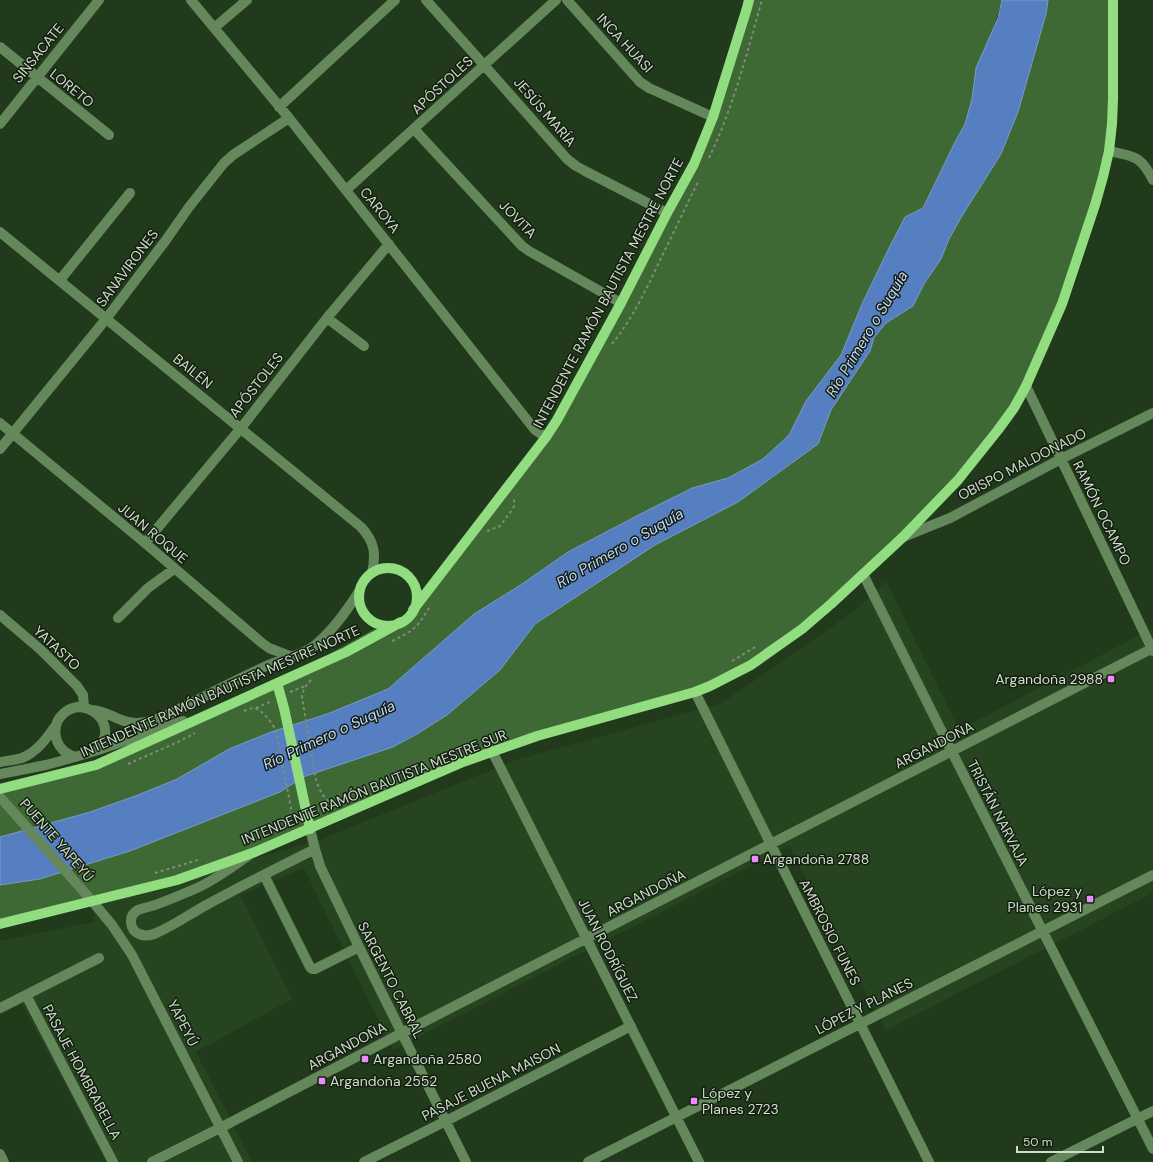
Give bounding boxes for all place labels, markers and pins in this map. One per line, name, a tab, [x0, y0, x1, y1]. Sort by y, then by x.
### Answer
place label: Argandoña 2988	[995, 670, 1103, 688]
marker: Argandoña 2988	[1106, 674, 1116, 684]
place label: Argandoña 2788	[763, 850, 869, 868]
marker: Argandoña 2788	[750, 854, 760, 864]
place label: López y Planes 2931	[1008, 882, 1082, 916]
marker: López y Planes 2931	[1085, 894, 1095, 904]
place label: Argandoña 2580	[373, 1050, 482, 1068]
marker: Argandoña 2580	[360, 1054, 370, 1064]
place label: Argandoña 2552	[330, 1072, 437, 1090]
marker: Argandoña 2552	[317, 1076, 327, 1086]
place label: López y Planes 2723	[702, 1084, 779, 1118]
marker: López y Planes 2723	[689, 1096, 699, 1106]

